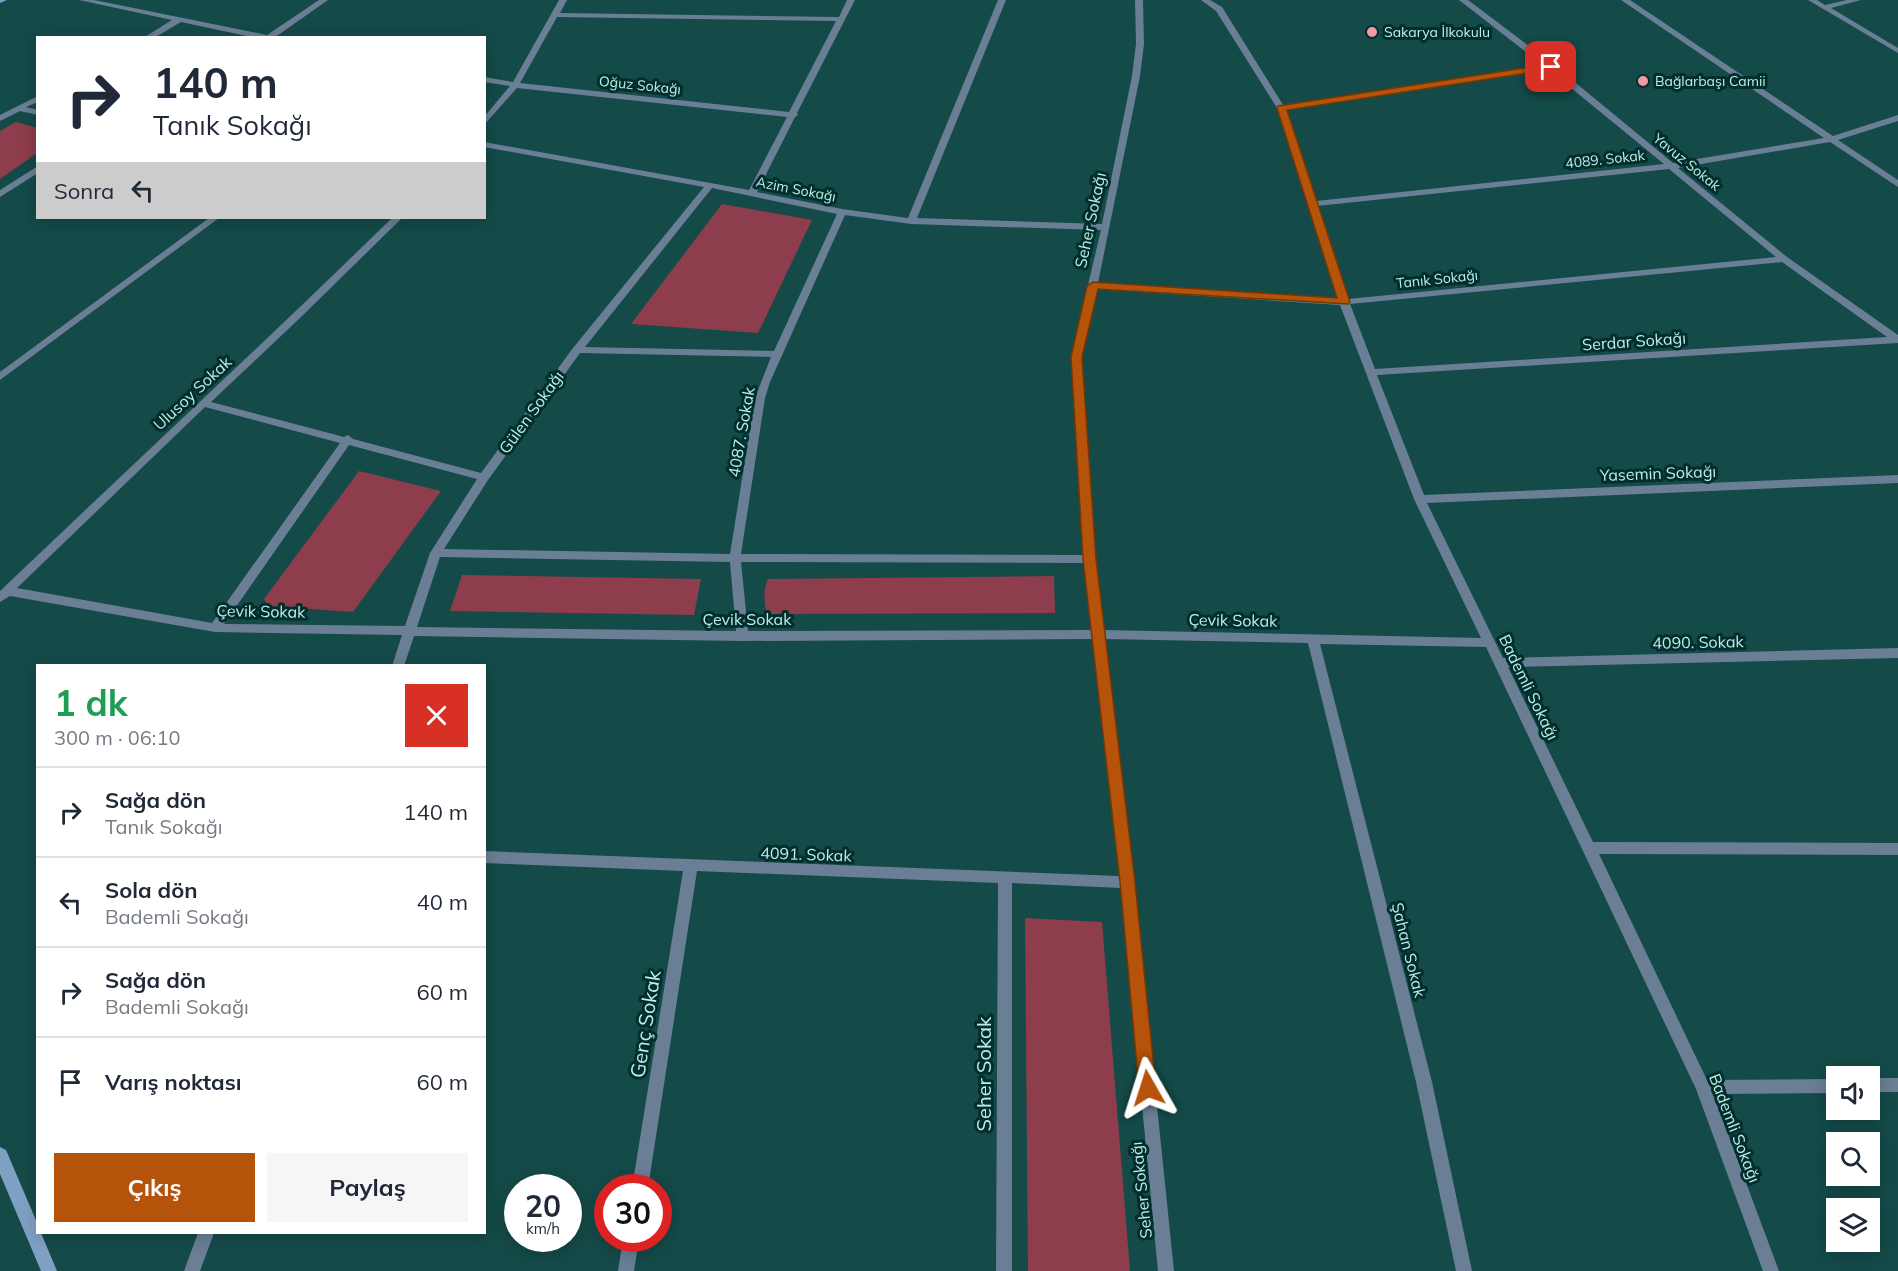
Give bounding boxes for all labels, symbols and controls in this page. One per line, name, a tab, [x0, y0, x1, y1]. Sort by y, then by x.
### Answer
place label: Sakarya İlkokulu	[1384, 23, 1490, 41]
marker: Sakarya İlkokulu	[1365, 25, 1379, 39]
pin	[1525, 41, 1576, 92]
icon: arrive	[1534, 50, 1567, 83]
text: 140 m	[153, 56, 278, 109]
icon: right	[54, 60, 132, 138]
street label: Oğuz Sokağı	[598, 72, 682, 98]
place label: Bağlarbaşı Camii	[1655, 72, 1766, 90]
marker: Bağlarbaşı Camii	[1636, 74, 1650, 88]
text: Tanık Sokağı	[153, 108, 312, 142]
street label: Yavuz Sokak	[1649, 129, 1725, 195]
street label: 4089. Sokak	[1564, 146, 1646, 172]
street label: Seher Sokağı	[1070, 170, 1110, 270]
street label: Azim Sokağı	[755, 172, 837, 206]
icon: left	[126, 174, 159, 207]
text: Sonra	[54, 177, 114, 205]
street label: Tanık Sokağı	[1395, 266, 1479, 292]
street label: Serdar Sokağı	[1581, 327, 1687, 355]
street label: Ulusoy Sokak	[149, 351, 236, 434]
street label: Gülen Sokağı	[494, 367, 568, 457]
street label: 4087. Sokak	[723, 385, 759, 479]
street label: Yasemin Sokağı	[1598, 461, 1717, 485]
street label: Çevik Sokak	[216, 600, 306, 622]
street label: Çevik Sokak	[703, 609, 792, 629]
street label: Çevik Sokak	[1188, 609, 1278, 631]
street label: Bademli Sokağı	[1495, 631, 1563, 743]
street label: 4090. Sokak	[1652, 631, 1745, 653]
text: 1 dk	[54, 680, 128, 725]
button: close	[405, 684, 468, 747]
text: 300 m · 06:10	[54, 725, 180, 750]
text: Sağa dön	[105, 786, 206, 814]
icon: right	[54, 796, 87, 829]
text: 140 m	[403, 798, 468, 826]
text: Tanık Sokağı	[105, 814, 222, 839]
street label: 4091. Sokak	[760, 842, 853, 866]
text: Sola dön	[105, 876, 198, 904]
icon: left	[54, 886, 87, 919]
text: 40 m	[417, 888, 468, 916]
street label: Şahan Sokak	[1388, 900, 1431, 1000]
text: Bademli Sokağı	[105, 904, 249, 929]
text: Sağa dön	[105, 966, 206, 994]
street label: Genç Sokak	[624, 968, 666, 1080]
icon: right	[54, 976, 87, 1009]
text: 60 m	[417, 978, 468, 1006]
text: Bademli Sokağı	[105, 994, 249, 1019]
street label: Seher Sokak	[971, 1016, 996, 1131]
position arrow	[1116, 1056, 1180, 1120]
icon: arrive	[54, 1066, 87, 1099]
map controls	[1826, 1066, 1880, 1252]
button: sound	[1826, 1066, 1880, 1120]
text: Varış noktası	[105, 1068, 241, 1096]
text: 60 m	[417, 1068, 468, 1096]
street label: Bademli Sokağı	[1705, 1071, 1765, 1185]
button: search	[1826, 1132, 1880, 1186]
street label: Seher Sokağı	[1126, 1141, 1156, 1239]
button: Çıkış	[54, 1153, 255, 1222]
button: Paylaş	[267, 1153, 468, 1222]
speed limit sign: 30	[594, 1174, 672, 1252]
text: 20	[525, 1187, 561, 1225]
button: layers	[1826, 1198, 1880, 1252]
text: km/h	[526, 1219, 560, 1238]

